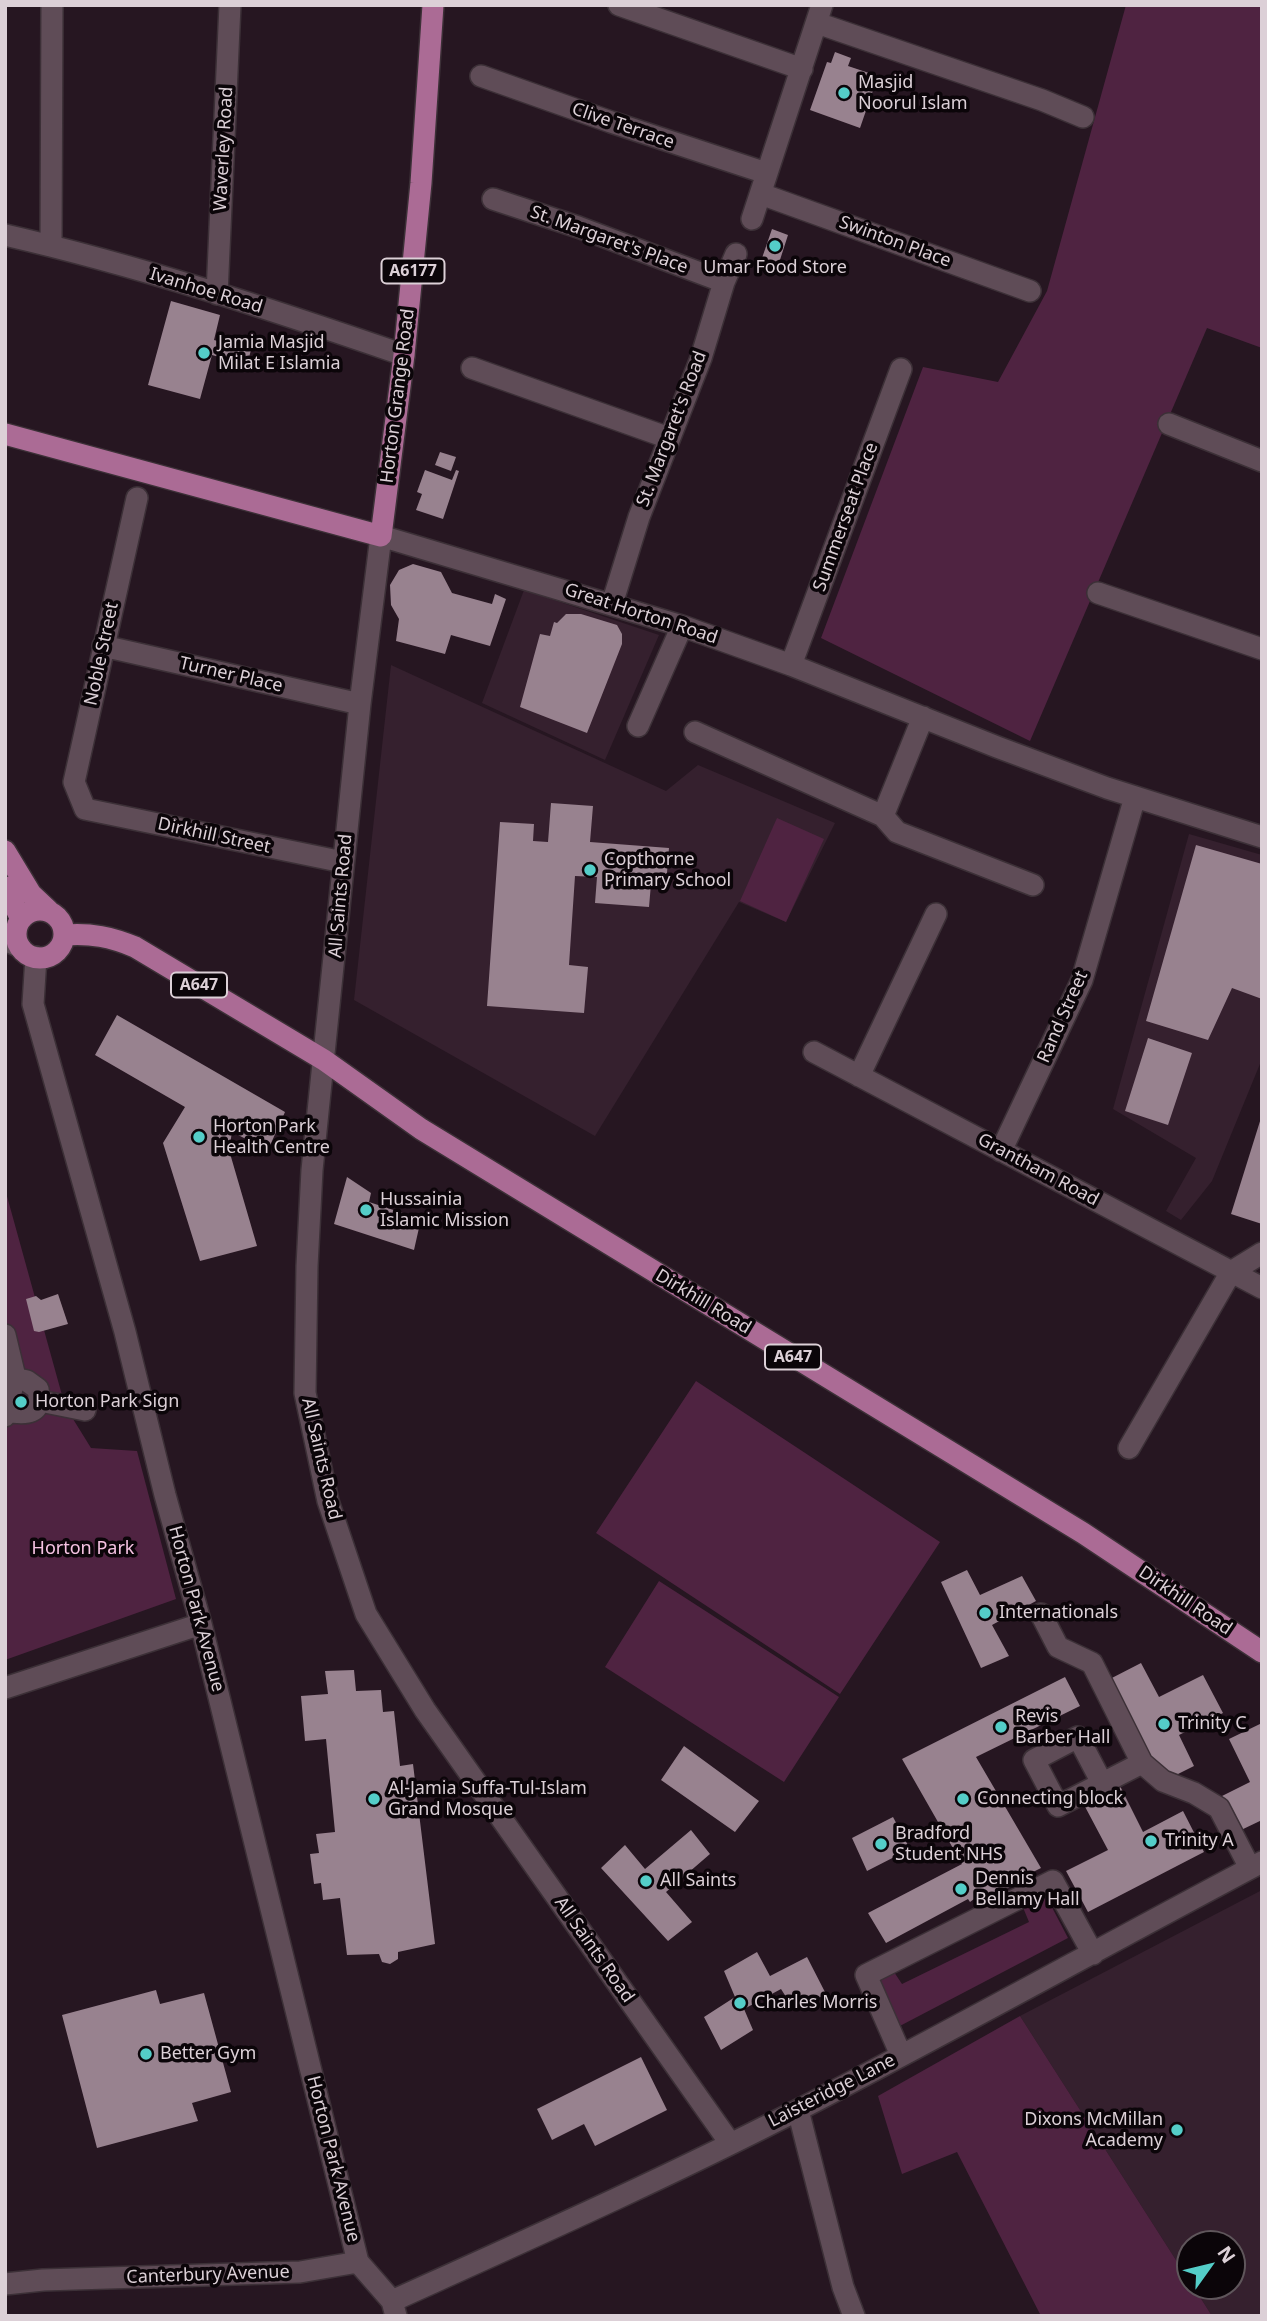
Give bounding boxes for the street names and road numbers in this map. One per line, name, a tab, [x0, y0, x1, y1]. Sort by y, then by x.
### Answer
street label: Waverley Road	[210, 86, 238, 212]
street label: Clive Terrace	[569, 98, 677, 154]
street label: St. Margaret's Place	[527, 201, 691, 279]
street label: Swinton Place	[836, 212, 954, 272]
road number: A6177	[382, 258, 444, 284]
street label: Ivanhoe Road	[147, 264, 265, 318]
street label: Horton Grange Road	[377, 308, 419, 484]
street label: St. Margaret's Road	[632, 348, 712, 510]
street label: Summerseat Place	[809, 440, 883, 594]
street label: Great Horton Road	[562, 579, 720, 649]
street label: Noble Street	[80, 600, 124, 708]
street label: Turner Place	[177, 653, 285, 697]
street label: Dirkhill Street	[156, 813, 272, 859]
street label: All Saints Road	[325, 833, 357, 959]
street label: Rand Street	[1033, 968, 1093, 1066]
road number: A647	[171, 973, 227, 998]
street label: Grantham Road	[974, 1129, 1102, 1211]
street label: Dirkhill Road	[651, 1265, 755, 1339]
road number: A647	[765, 1344, 821, 1370]
street label: All Saints Road	[296, 1396, 346, 1522]
street label: Horton Park Avenue	[163, 1524, 229, 1694]
street label: Dirkhill Road	[1134, 1562, 1236, 1640]
street label: All Saints Road	[550, 1893, 638, 2007]
street label: Laisteridge Lane	[765, 2050, 899, 2132]
street label: Horton Park Avenue	[302, 2074, 364, 2244]
street label: Canterbury Avenue	[126, 2261, 290, 2289]

